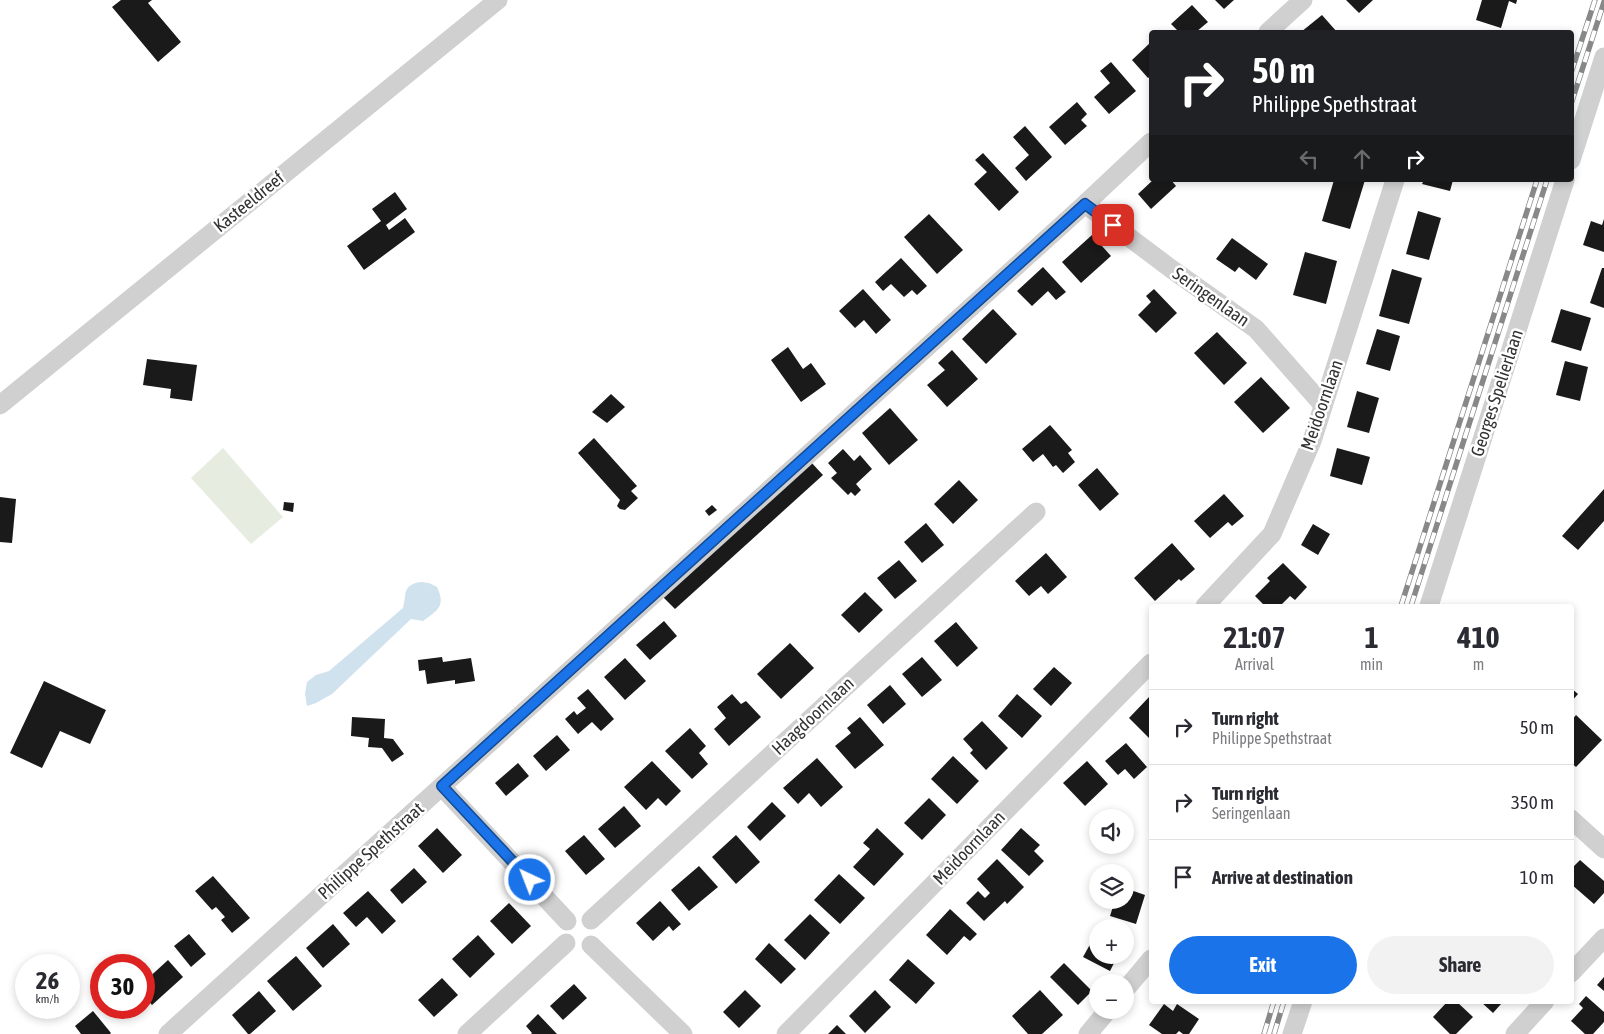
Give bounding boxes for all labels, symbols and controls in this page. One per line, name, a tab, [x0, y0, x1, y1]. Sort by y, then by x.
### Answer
icon: right	[1169, 50, 1234, 115]
text: 50 m	[1252, 50, 1315, 90]
text: Philippe Spethstraat	[1252, 91, 1417, 117]
icon: left	[1295, 145, 1323, 173]
icon: ahead	[1348, 145, 1376, 173]
icon: right	[1401, 145, 1429, 173]
street label: Kasteeldreef	[209, 167, 288, 236]
pin	[1092, 204, 1134, 246]
icon: arrive	[1099, 211, 1127, 239]
street label: Seringenlaan	[1169, 263, 1254, 331]
street label: Georges Spelierlaan	[1466, 327, 1527, 459]
street label: Meidoornlaan	[1296, 357, 1347, 453]
text: 21:07	[1223, 620, 1286, 654]
text: 1	[1364, 620, 1379, 654]
text: 410	[1457, 620, 1500, 654]
text: Arrival	[1235, 655, 1274, 673]
text: min	[1360, 655, 1383, 673]
text: m	[1473, 655, 1484, 673]
street label: Haagdoornlaan	[767, 672, 858, 759]
text: Turn right	[1212, 707, 1279, 729]
icon: right	[1169, 713, 1197, 741]
text: 50 m	[1520, 716, 1554, 738]
text: Philippe Spethstraat	[1212, 729, 1332, 747]
text: Turn right	[1212, 782, 1279, 804]
icon: right	[1169, 788, 1197, 816]
text: 350 m	[1511, 791, 1554, 813]
street label: Philippe Spethstraat	[314, 798, 428, 904]
text: Seringenlaan	[1212, 804, 1291, 822]
street label: Meidoornlaan	[928, 807, 1009, 889]
map controls	[1089, 809, 1134, 1019]
button: sound	[1089, 809, 1134, 854]
position arrow	[503, 853, 555, 905]
icon: arrive	[1169, 863, 1197, 891]
button: layers	[1089, 864, 1134, 909]
text: Arrive at destination	[1212, 866, 1353, 888]
text: 10 m	[1520, 866, 1554, 888]
button: +	[1089, 919, 1134, 964]
button: Exit	[1169, 936, 1357, 994]
button: Share	[1367, 936, 1554, 994]
speed limit sign: 30	[90, 954, 155, 1019]
text: 26	[36, 966, 59, 994]
button: −	[1089, 974, 1134, 1019]
text: km/h	[36, 992, 59, 1006]

